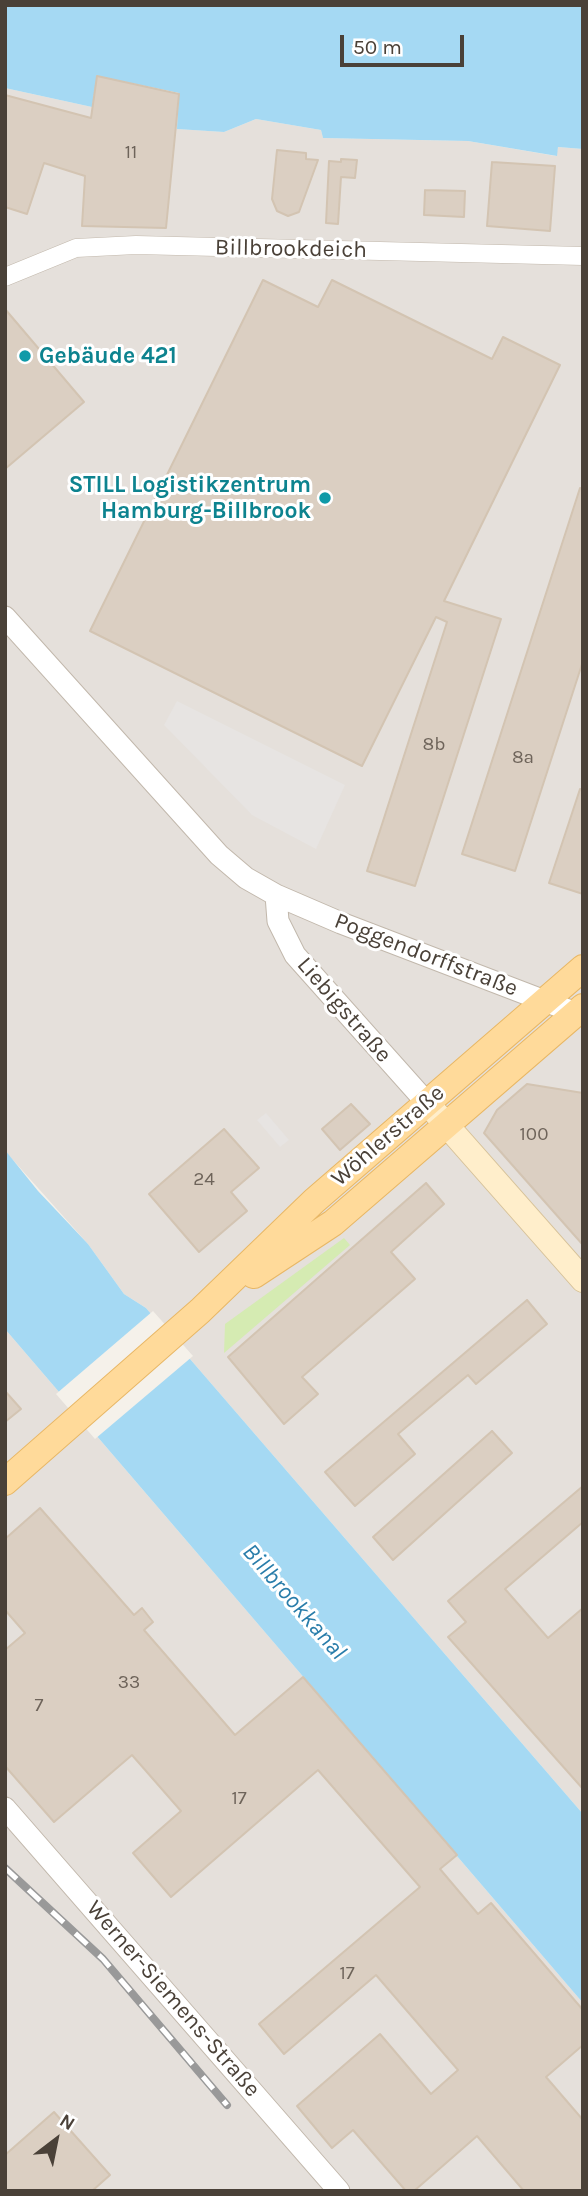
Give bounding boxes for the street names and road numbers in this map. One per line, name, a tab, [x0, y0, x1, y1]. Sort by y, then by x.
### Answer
street label: Billbrookdeich	[215, 234, 367, 264]
street label: Poggendorffstraße	[330, 907, 522, 1003]
street label: Liebigstraße	[291, 952, 397, 1068]
street label: Wöhlerstraße	[326, 1080, 450, 1192]
street label: Werner-Siemens-Straße	[80, 1895, 266, 2103]

